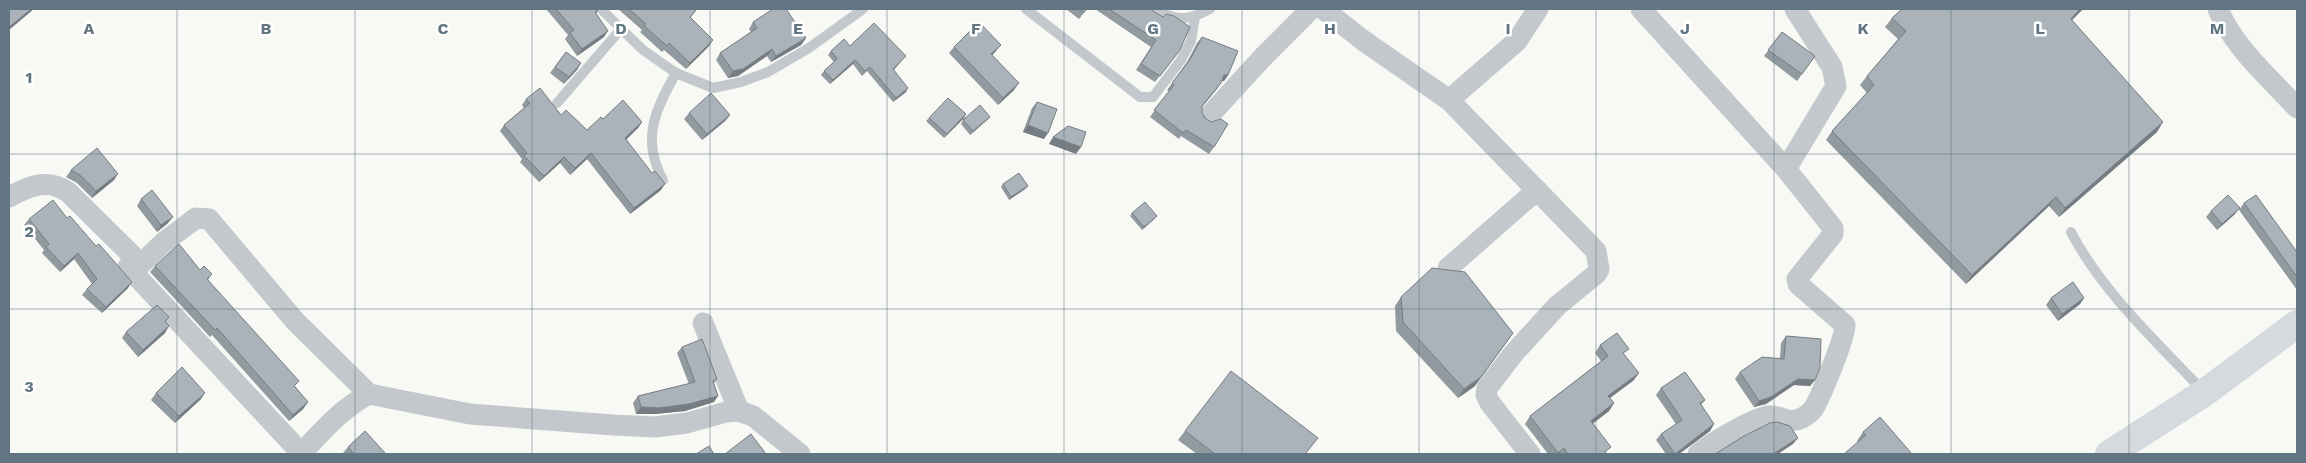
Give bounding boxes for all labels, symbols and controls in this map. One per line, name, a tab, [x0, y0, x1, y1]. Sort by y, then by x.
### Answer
text: A	[84, 19, 95, 38]
text: B	[261, 19, 272, 38]
text: C	[438, 19, 449, 38]
text: D	[615, 19, 627, 38]
text: E	[793, 19, 803, 38]
text: F	[971, 19, 981, 38]
text: G	[1147, 19, 1159, 38]
text: H	[1324, 19, 1336, 38]
text: I	[1505, 19, 1511, 38]
text: J	[1680, 19, 1690, 38]
text: K	[1857, 19, 1869, 38]
text: L	[2035, 19, 2045, 38]
text: M	[2210, 19, 2224, 38]
text: 1	[26, 68, 32, 87]
text: 2	[24, 222, 34, 241]
text: 3	[24, 377, 34, 396]

